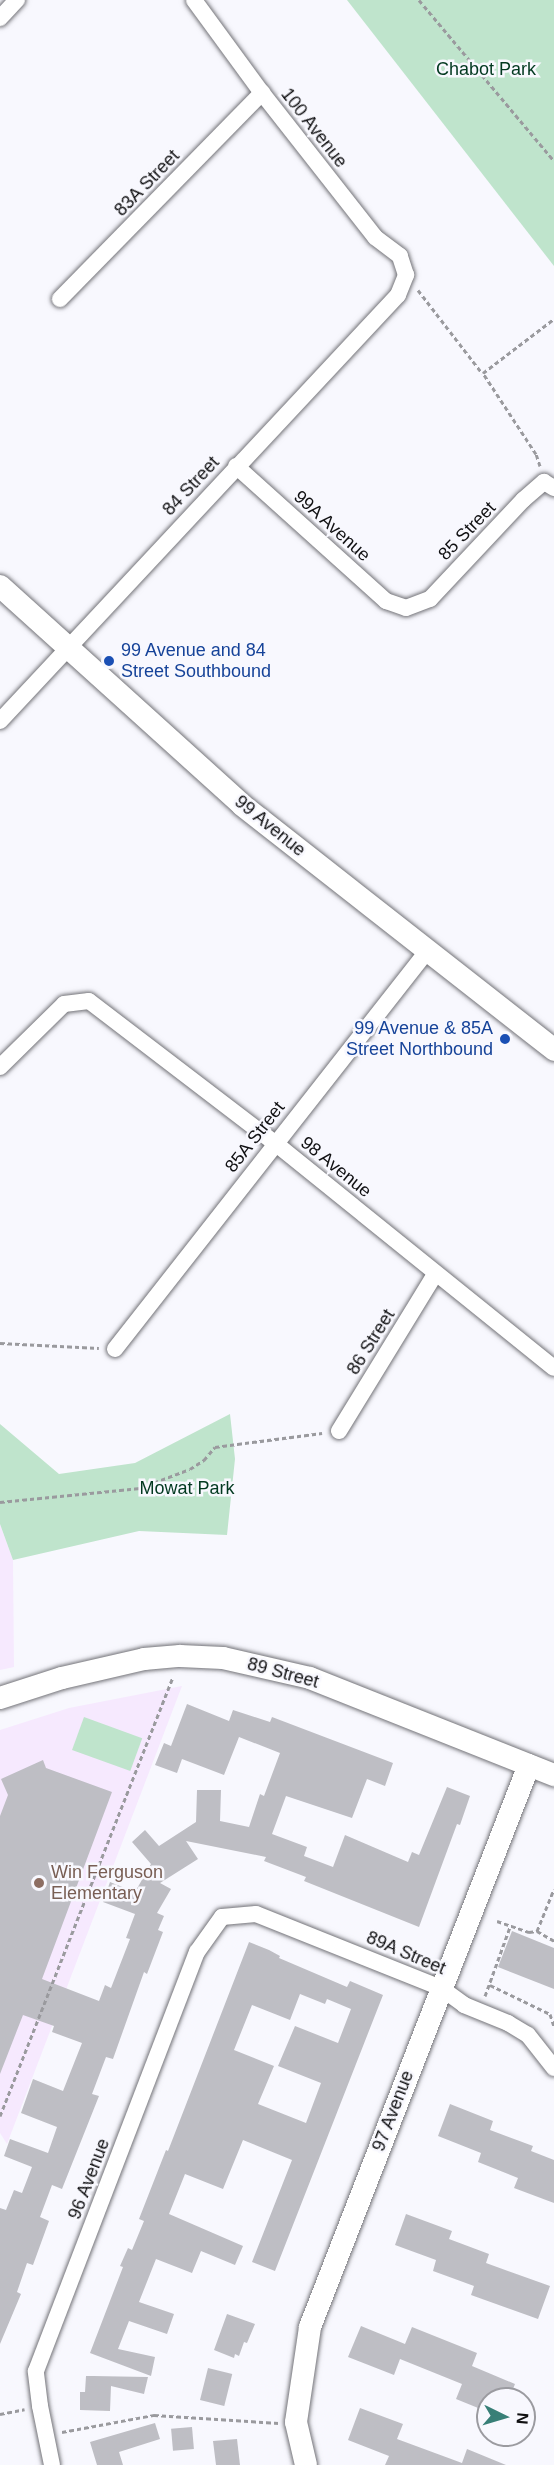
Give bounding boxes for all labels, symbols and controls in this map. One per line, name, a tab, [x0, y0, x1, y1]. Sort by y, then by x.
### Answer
park label: Chabot Park	[436, 58, 536, 80]
street label: 100 Avenue	[276, 84, 352, 172]
street label: 83A Street	[110, 145, 184, 221]
street label: 84 Street	[158, 452, 224, 520]
street label: 99A Avenue	[288, 485, 376, 567]
street label: 85 Street	[434, 497, 500, 565]
place label: 99 Avenue and 84 Street Southbound	[121, 640, 271, 682]
marker: 99 Avenue and 84 Street Southbound	[102, 654, 116, 668]
street label: 99 Avenue	[230, 791, 310, 861]
place label: 99 Avenue & 85A Street Northbound	[346, 1018, 493, 1060]
marker: 99 Avenue & 85A Street Northbound	[498, 1032, 512, 1046]
street label: 85A Street	[220, 1097, 290, 1177]
street label: 98 Avenue	[296, 1132, 376, 1202]
street label: 86 Street	[342, 1305, 400, 1379]
park label: Mowat Park	[139, 1477, 235, 1499]
street label: 89 Street	[245, 1653, 321, 1693]
place label: Win Ferguson Elementary	[51, 1862, 163, 1904]
marker: Win Ferguson Elementary	[32, 1876, 46, 1890]
street label: 89A Street	[363, 1926, 449, 1980]
street label: 97 Avenue	[368, 2067, 418, 2155]
street label: 96 Avenue	[64, 2135, 114, 2223]
north arrow	[476, 2387, 536, 2447]
text: N	[513, 2412, 531, 2425]

